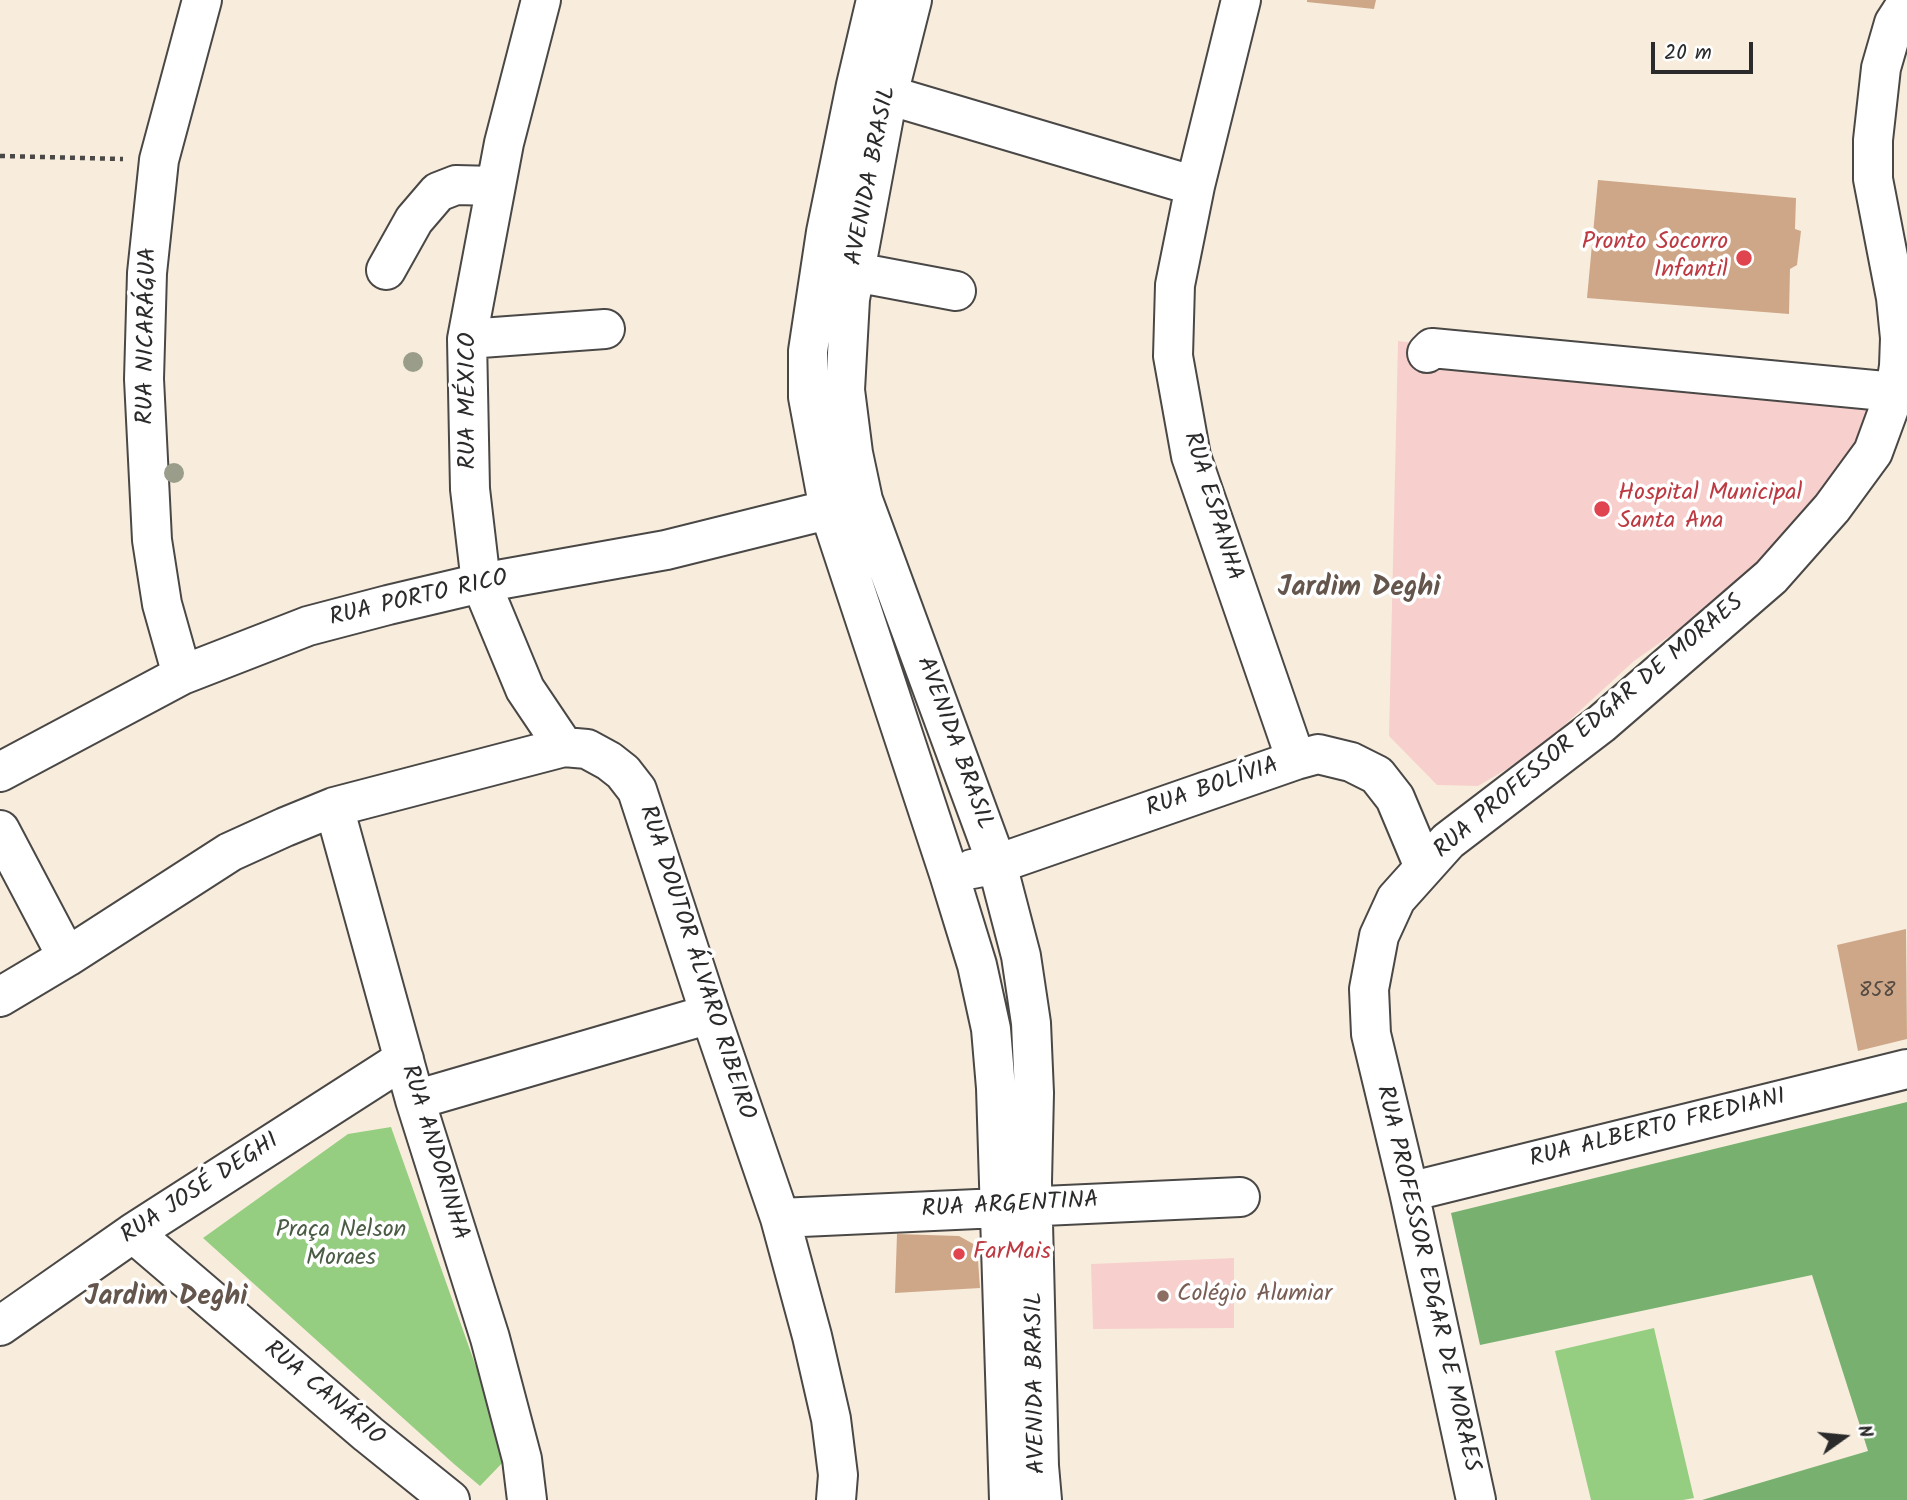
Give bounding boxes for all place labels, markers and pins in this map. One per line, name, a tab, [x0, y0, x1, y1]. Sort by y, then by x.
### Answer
place label: Pronto Socorro Infantil	[1582, 230, 1728, 286]
marker: Pronto Socorro Infantil	[1734, 248, 1754, 268]
place label: Hospital Municipal Santa Ana	[1618, 481, 1802, 537]
marker: Hospital Municipal Santa Ana	[1592, 499, 1612, 519]
place label: FarMais	[973, 1240, 1051, 1268]
marker: FarMais	[951, 1246, 967, 1262]
place label: Colégio Alumiar	[1177, 1282, 1332, 1310]
marker: Colégio Alumiar	[1155, 1288, 1171, 1304]

